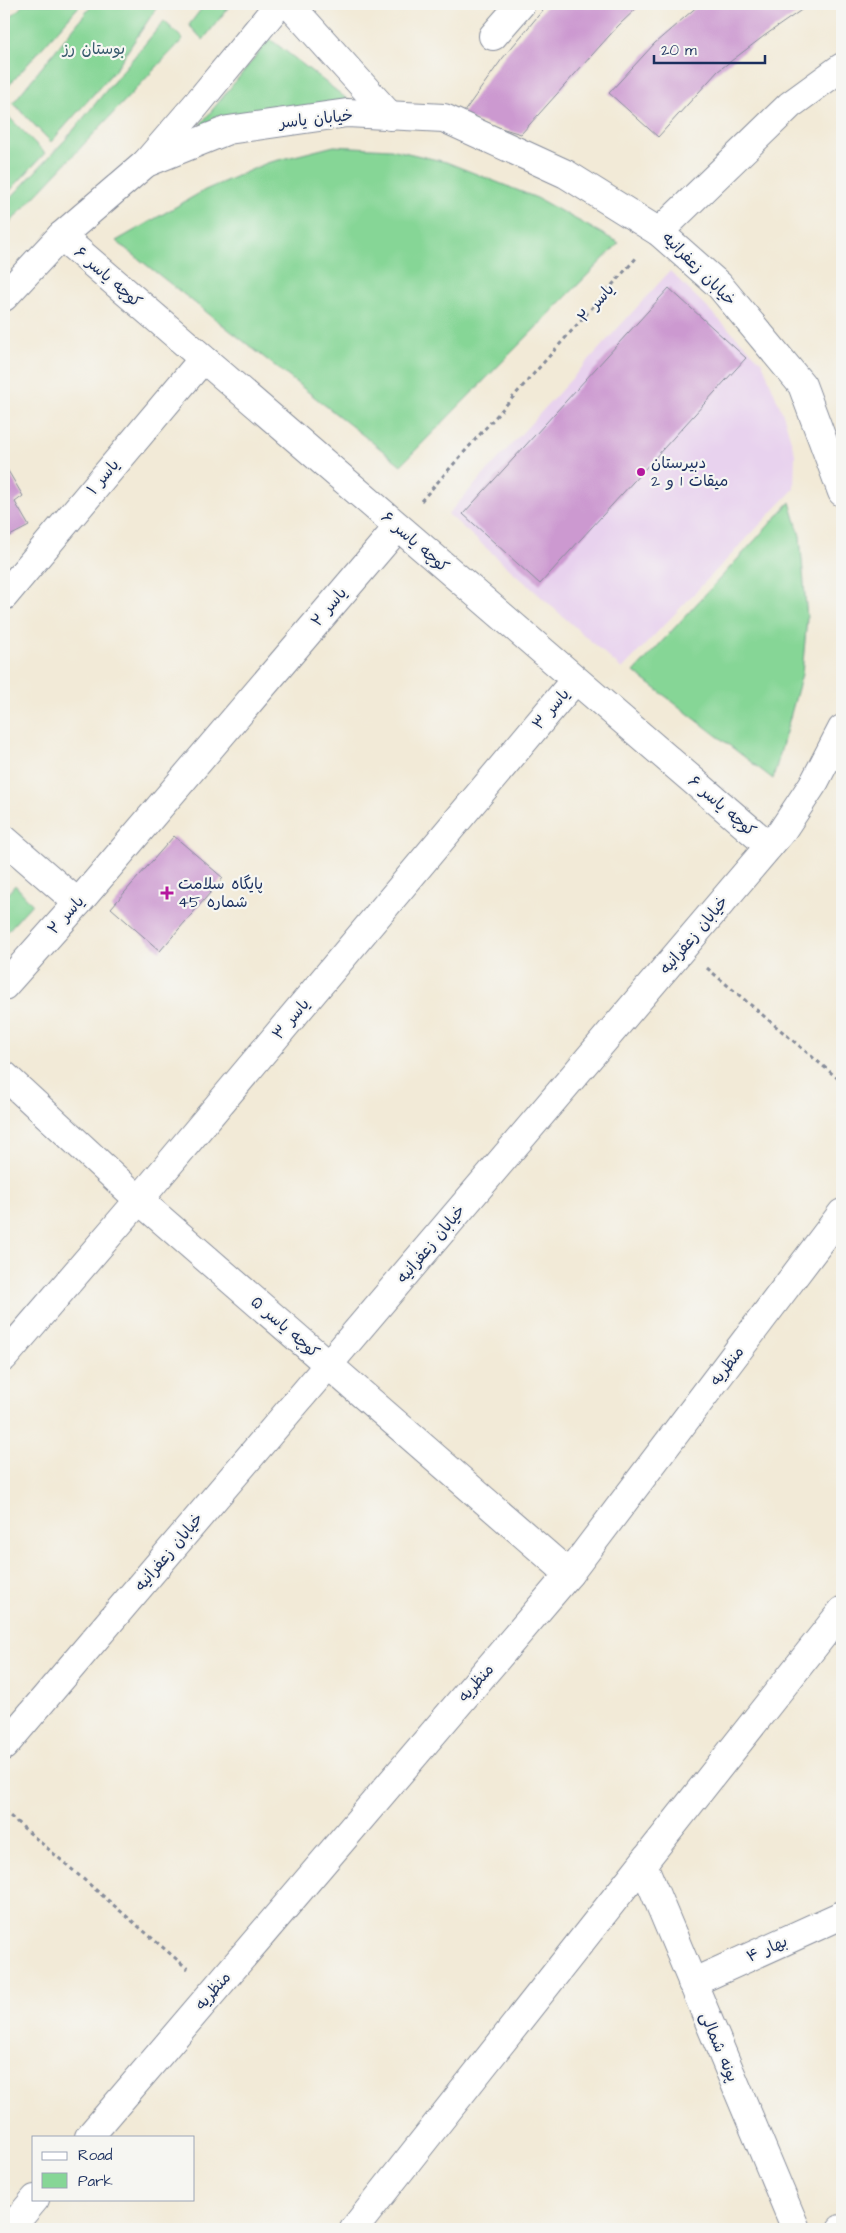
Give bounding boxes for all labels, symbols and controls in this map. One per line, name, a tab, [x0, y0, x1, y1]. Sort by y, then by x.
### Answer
scale bar	[654, 32, 765, 64]
park label: بوستان رز	[61, 38, 125, 60]
text: 20 m	[661, 40, 697, 61]
street label: خیابان یاسر	[276, 104, 354, 134]
street label: خیابان زعفرانیه	[657, 227, 741, 311]
street label: کوچه یاسر ۶	[69, 241, 147, 313]
street label: یاسر ۲	[573, 279, 619, 327]
place label: دبیرستان میقات 1 و 2	[651, 452, 728, 492]
street label: یاسر ۱	[82, 455, 124, 499]
marker: دبیرستان میقات 1 و 2	[635, 466, 647, 478]
street label: کوچه یاسر ۶	[376, 506, 454, 578]
street label: یاسر ۲	[306, 583, 352, 631]
street label: یاسر ۳	[527, 684, 575, 734]
street label: کوچه یاسر ۶	[683, 770, 761, 842]
place label: پایگاه سلامت شماره 45	[178, 873, 263, 913]
marker: پایگاه سلامت شماره 45	[160, 886, 174, 900]
street label: یاسر ۲	[43, 891, 89, 939]
street label: خیابان زعفرانیه	[655, 891, 733, 979]
street label: یاسر ۳	[267, 994, 315, 1044]
street label: خیابان زعفرانیه	[392, 1200, 470, 1288]
street label: کوچه یاسر ۵	[246, 1291, 324, 1363]
street label: منظریه	[705, 1342, 749, 1390]
street label: خیابان زعفرانیه	[130, 1508, 208, 1596]
street label: منظریه	[453, 1659, 499, 1707]
street label: بهار ۴	[743, 1930, 791, 1968]
street label: منظریه	[190, 1967, 236, 2015]
street label: پونه شمالی	[694, 2009, 744, 2085]
legend	[32, 2136, 195, 2200]
text: Road	[78, 2145, 113, 2166]
text: Park	[78, 2171, 113, 2192]

